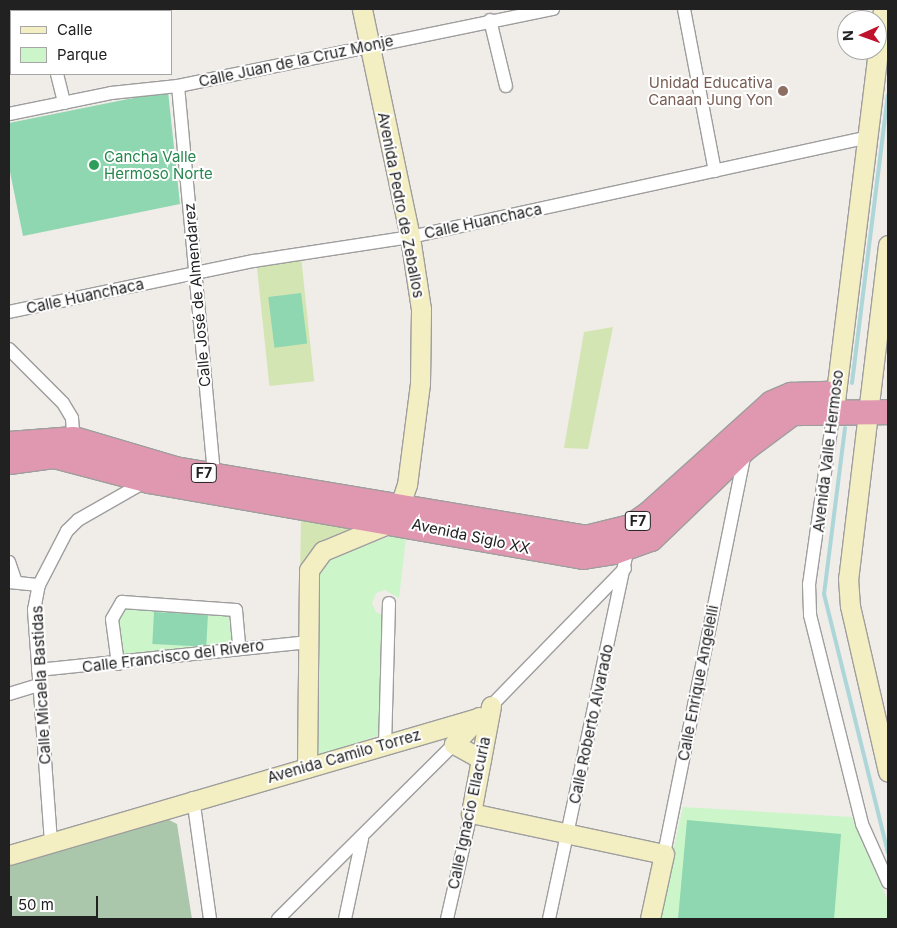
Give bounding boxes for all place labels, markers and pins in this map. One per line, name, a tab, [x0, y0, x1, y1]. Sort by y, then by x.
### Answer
place label: Unidad Educativa Canaan Jung Yon	[648, 73, 773, 108]
marker: Unidad Educativa Canaan Jung Yon	[777, 85, 789, 97]
place label: Cancha Valle Hermoso Norte	[104, 147, 213, 182]
marker: Cancha Valle Hermoso Norte	[88, 159, 100, 171]

